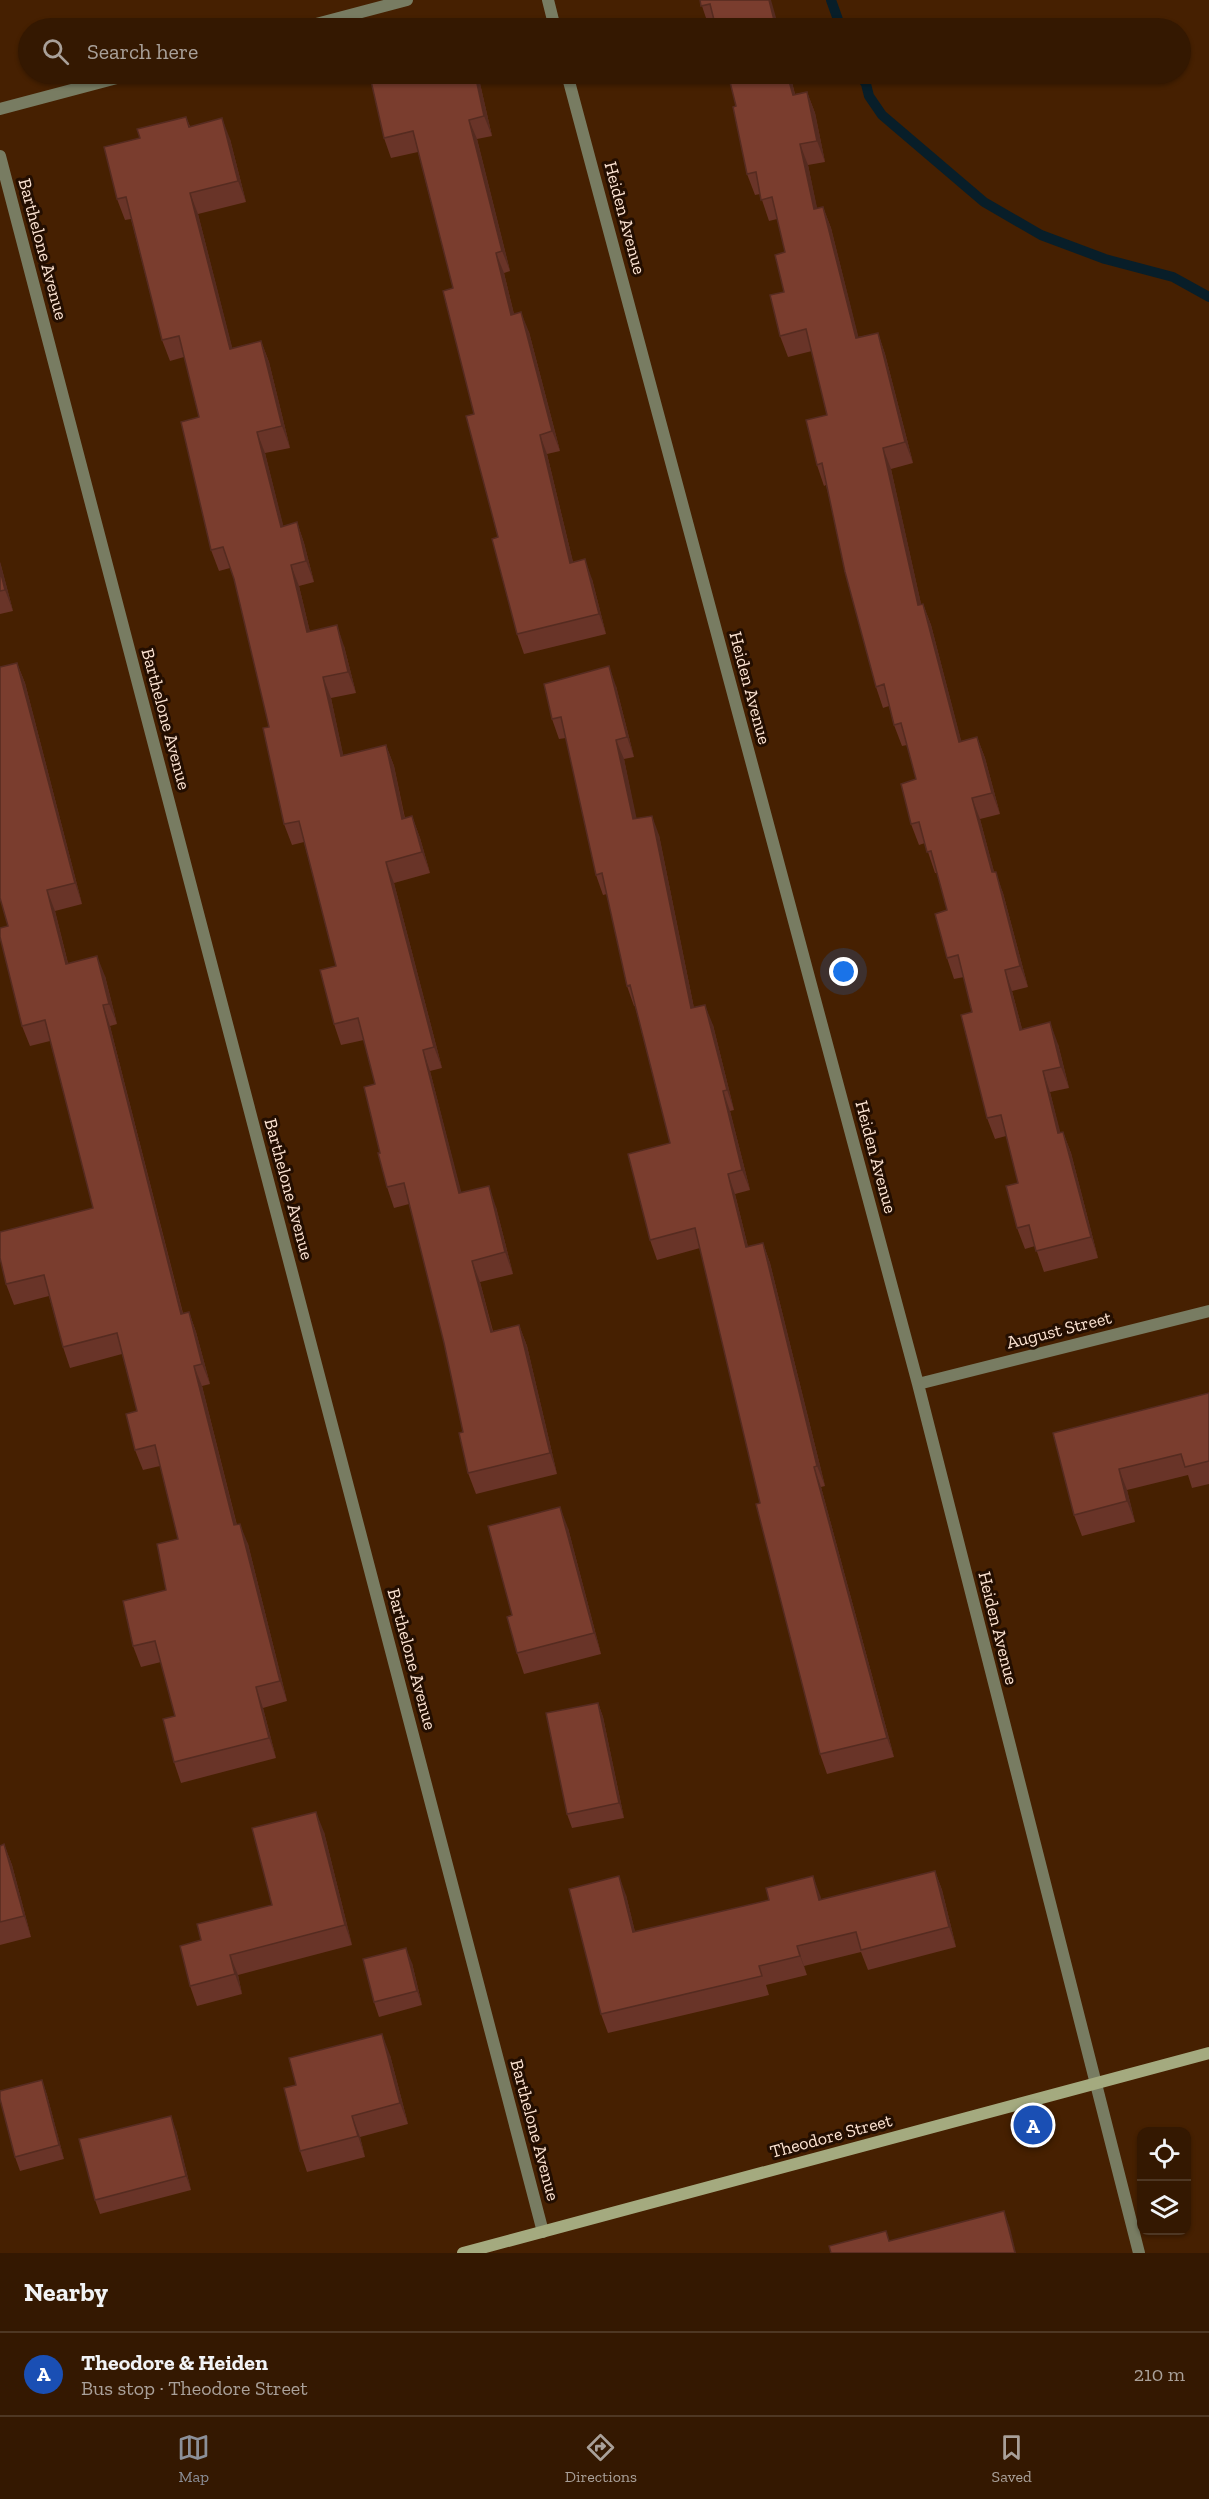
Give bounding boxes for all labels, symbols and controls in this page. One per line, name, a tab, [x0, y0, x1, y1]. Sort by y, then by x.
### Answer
search box	[18, 18, 1191, 84]
icon: search	[39, 35, 72, 68]
text: Search here	[87, 38, 198, 65]
street label: Heiden Avenue	[599, 159, 651, 277]
street label: Barthelone Avenue	[14, 176, 72, 322]
street label: Heiden Avenue	[724, 629, 776, 747]
street label: Barthelone Avenue	[137, 646, 195, 792]
your location	[829, 957, 858, 986]
street label: Heiden Avenue	[850, 1098, 902, 1216]
street label: Barthelone Avenue	[260, 1116, 318, 1262]
street label: August Street	[1004, 1306, 1114, 1354]
street label: Heiden Avenue	[973, 1569, 1023, 1687]
street label: Barthelone Avenue	[383, 1586, 441, 1732]
street label: Barthelone Avenue	[506, 2057, 564, 2203]
pin: A	[1014, 2102, 1052, 2148]
street label: Theodore Street	[767, 2109, 895, 2163]
map controls	[1137, 2127, 1191, 2235]
button: locate	[1137, 2127, 1191, 2181]
button: layers	[1137, 2181, 1191, 2235]
text: Nearby	[24, 2276, 108, 2308]
text: Theodore & Heiden	[81, 2349, 268, 2376]
text: A	[37, 2362, 50, 2386]
text: 210 m	[1134, 2362, 1185, 2386]
text: Bus stop · Theodore Street	[81, 2376, 308, 2400]
tab: Map	[177, 2431, 210, 2486]
tab: Directions	[565, 2431, 637, 2486]
tab: Saved	[992, 2431, 1032, 2486]

